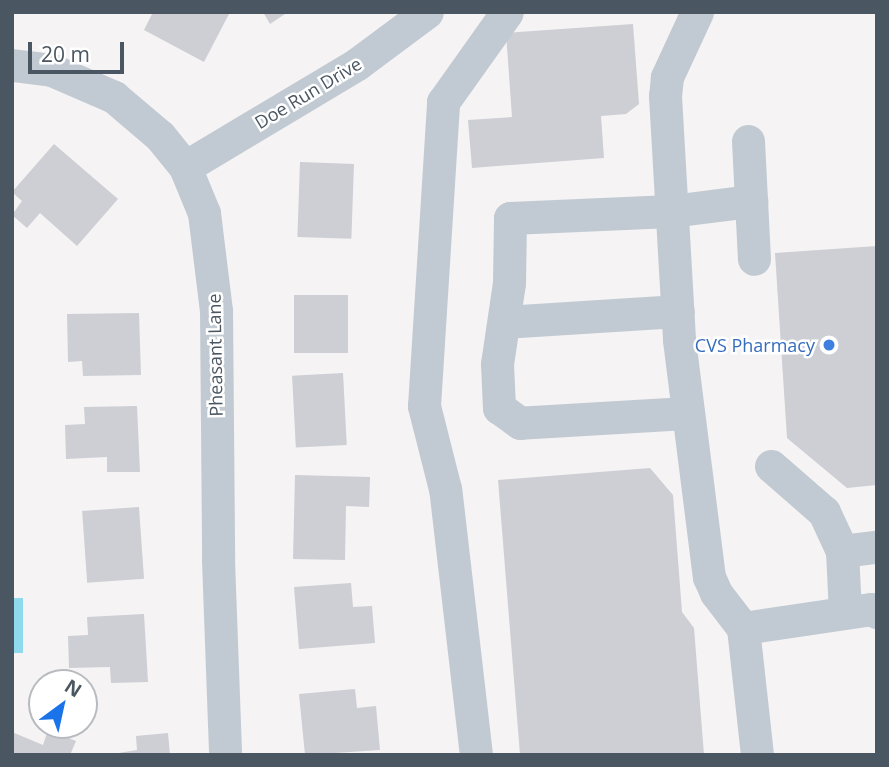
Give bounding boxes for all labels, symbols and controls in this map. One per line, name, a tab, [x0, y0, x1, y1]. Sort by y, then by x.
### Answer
scale bar	[32, 28, 128, 72]
text: 20 m	[41, 40, 90, 68]
street label: Doe Run Drive	[251, 53, 365, 133]
street label: Pheasant Lane	[203, 293, 227, 417]
place label: CVS Pharmacy	[695, 334, 815, 356]
marker: CVS Pharmacy	[821, 337, 837, 353]
north arrow	[28, 669, 98, 739]
text: N	[60, 673, 87, 703]

